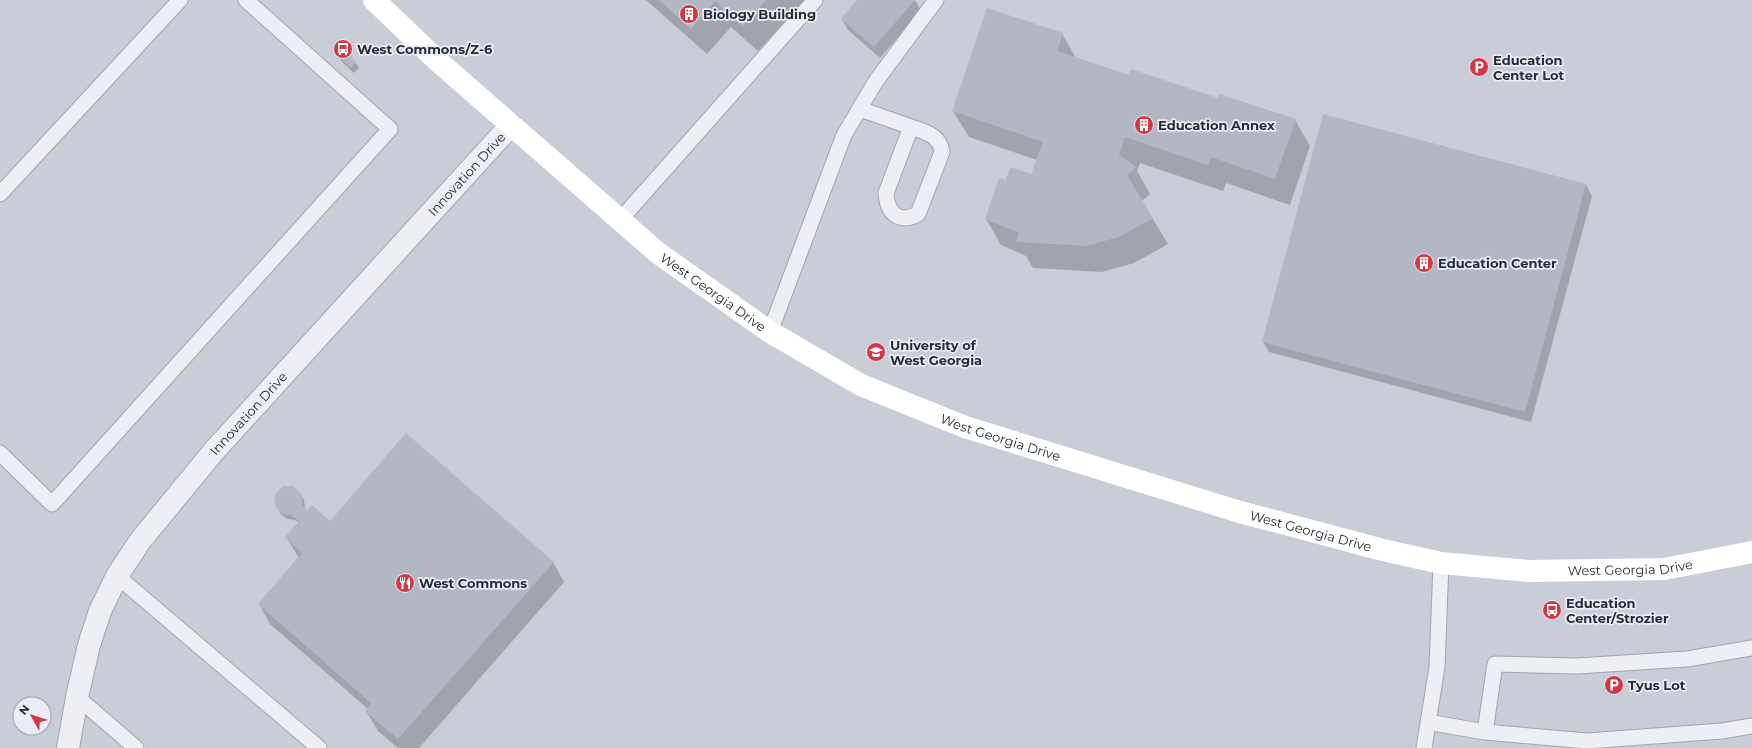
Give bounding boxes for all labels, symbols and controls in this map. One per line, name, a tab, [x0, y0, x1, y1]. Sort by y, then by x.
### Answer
building icon: Biology Building	[678, 3, 700, 25]
place label: Biology Building	[703, 6, 816, 22]
bus stop icon: West Commons/Z-6	[332, 38, 354, 60]
place label: West Commons/Z-6	[357, 41, 493, 57]
place label: Education Center Lot	[1493, 52, 1565, 83]
parking icon: Education Center Lot	[1468, 56, 1490, 78]
building icon: Education Annex	[1133, 114, 1155, 136]
place label: Education Annex	[1158, 117, 1275, 133]
street label: Innovation Drive	[424, 129, 509, 219]
street label: West Georgia Drive	[657, 249, 769, 335]
building icon: Education Center	[1413, 252, 1435, 274]
place label: Education Center	[1438, 255, 1557, 271]
place label: University of West Georgia	[890, 337, 982, 368]
school or university icon: University of West Georgia	[865, 341, 887, 363]
street label: Innovation Drive	[206, 368, 290, 458]
street label: West Georgia Drive	[938, 410, 1063, 464]
street label: West Georgia Drive	[1248, 507, 1374, 555]
street label: West Georgia Drive	[1568, 556, 1694, 578]
restaurant icon: West Commons	[394, 572, 416, 594]
place label: West Commons	[419, 575, 527, 591]
place label: Education Center/Strozier	[1566, 595, 1669, 626]
bus stop icon: Education Center/Strozier	[1541, 599, 1563, 621]
parking icon: Tyus Lot	[1603, 674, 1625, 696]
place label: Tyus Lot	[1628, 677, 1686, 693]
north arrow	[12, 696, 52, 736]
text: N	[16, 702, 32, 718]

